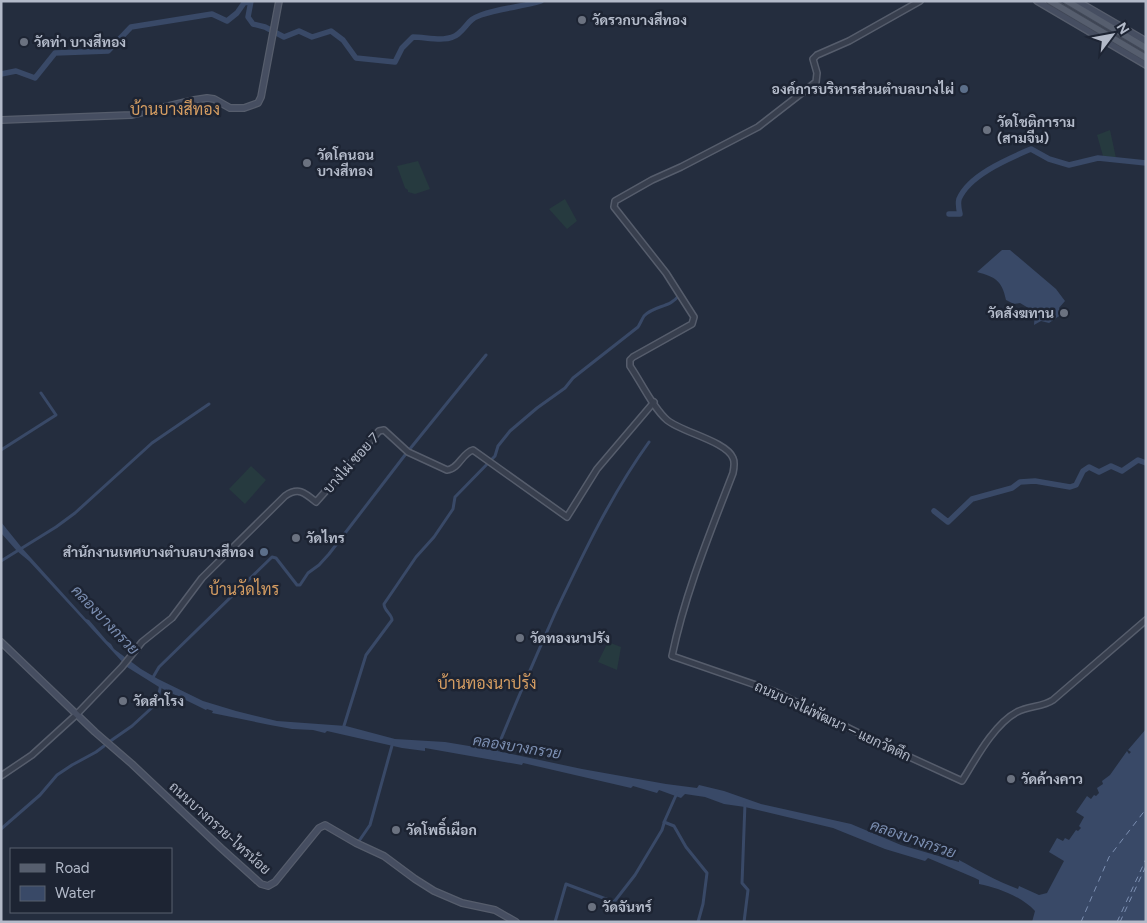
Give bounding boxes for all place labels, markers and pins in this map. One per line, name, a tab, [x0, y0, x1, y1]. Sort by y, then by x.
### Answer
place label: วัดรวกบางสีทอง	[592, 11, 687, 29]
marker: วัดรวกบางสีทอง	[576, 14, 588, 26]
place label: วัดท่า บางสีทอง	[34, 33, 126, 51]
marker: วัดท่า บางสีทอง	[18, 36, 30, 48]
place label: องค์การบริหารส่วนตำบลบางไผ่	[772, 80, 954, 98]
marker: องค์การบริหารส่วนตำบลบางไผ่	[958, 83, 970, 95]
place label: วัดโชติการาม (สามจีน)	[997, 113, 1075, 147]
marker: วัดโชติการาม (สามจีน)	[981, 124, 993, 136]
place label: วัดโคนอน บางสีทอง	[317, 146, 374, 180]
marker: วัดโคนอน บางสีทอง	[301, 157, 313, 169]
place label: วัดสังฆทาน	[988, 305, 1054, 322]
marker: วัดสังฆทาน	[1058, 307, 1070, 319]
place label: วัดไทร	[306, 529, 345, 547]
marker: วัดไทร	[290, 532, 302, 544]
place label: สำนักงานเทศบางตำบลบางสีทอง	[63, 543, 254, 561]
marker: สำนักงานเทศบางตำบลบางสีทอง	[258, 546, 270, 558]
place label: วัดทองนาปรัง	[530, 630, 610, 647]
marker: วัดทองนาปรัง	[514, 632, 526, 644]
place label: วัดสําโรง	[133, 692, 184, 710]
marker: วัดสําโรง	[117, 695, 129, 707]
place label: วัดค้างคาว	[1021, 771, 1083, 788]
marker: วัดค้างคาว	[1005, 773, 1017, 785]
place label: วัดโพธิ์เผือก	[406, 817, 477, 839]
marker: วัดโพธิ์เผือก	[390, 824, 402, 836]
place label: วัดจันทร์	[602, 898, 653, 916]
marker: วัดจันทร์	[586, 901, 598, 913]

